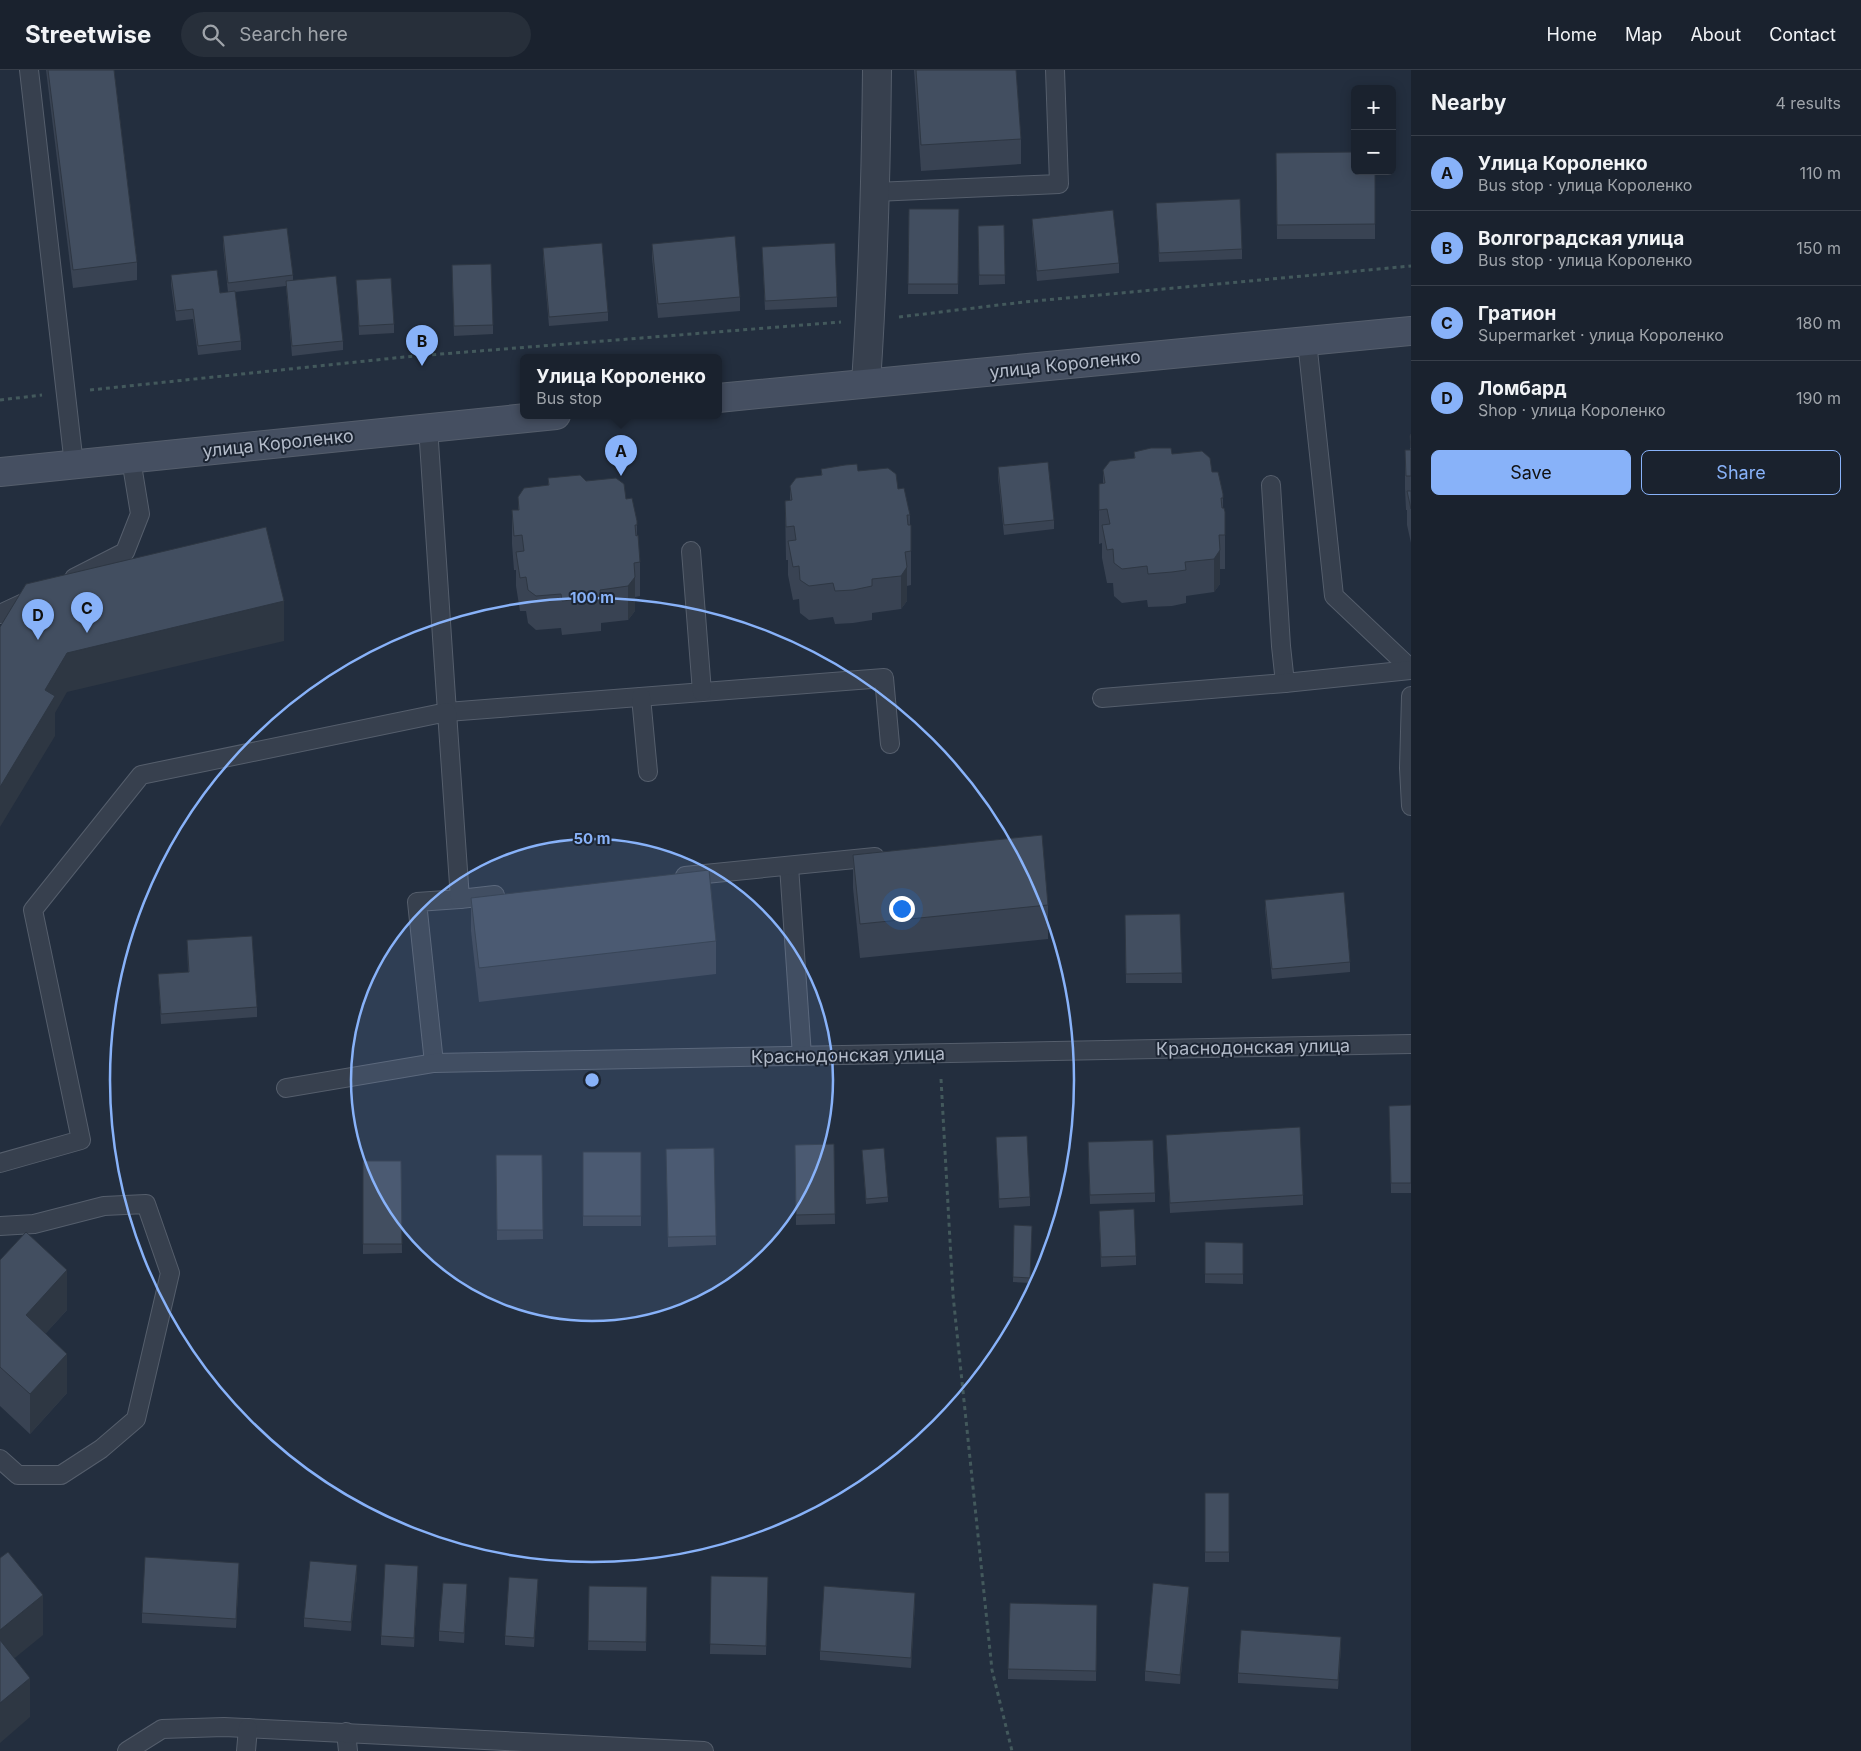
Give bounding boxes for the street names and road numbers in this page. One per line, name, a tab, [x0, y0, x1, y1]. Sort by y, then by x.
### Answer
street label: улица Короленко	[988, 346, 1142, 382]
street label: улица Короленко	[201, 425, 355, 461]
street label: Краснодонская улица	[1156, 1035, 1350, 1059]
street label: Краснодонская улица	[751, 1043, 945, 1067]

